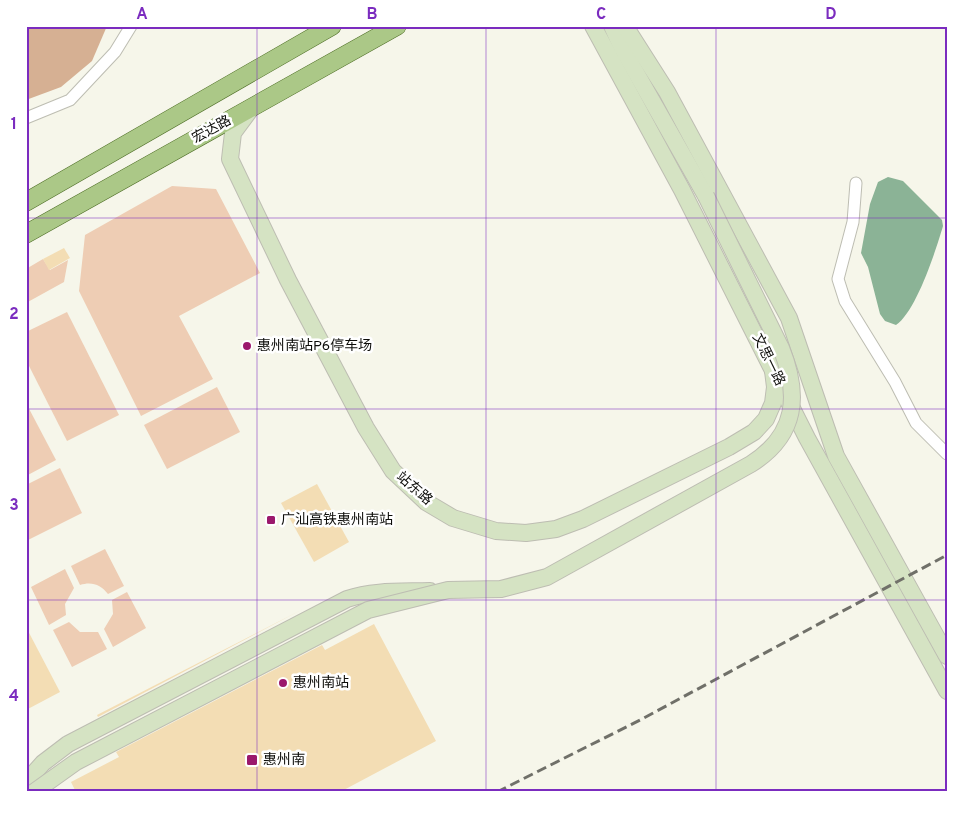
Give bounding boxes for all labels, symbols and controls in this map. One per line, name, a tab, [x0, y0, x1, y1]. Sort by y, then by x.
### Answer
text: A	[136, 5, 148, 25]
text: B	[366, 5, 378, 25]
text: C	[596, 5, 606, 25]
text: D	[825, 5, 837, 25]
street label: 宏达路	[190, 112, 234, 148]
text: 1	[11, 115, 17, 135]
text: 2	[9, 305, 19, 325]
street label: 文思一路	[748, 331, 788, 389]
place label: 惠州南站P6停车场	[257, 337, 372, 355]
marker: 惠州南站P6停车场	[241, 340, 253, 352]
street label: 站东路	[393, 469, 435, 509]
text: 3	[9, 496, 19, 516]
place label: 广汕高铁惠州南站	[281, 511, 393, 529]
marker: 广汕高铁惠州南站	[265, 514, 277, 526]
place label: 惠州南站	[293, 674, 349, 692]
marker: 惠州南站	[277, 677, 289, 689]
text: 4	[9, 687, 19, 707]
place label: 惠州南	[263, 751, 305, 769]
marker: 惠州南	[245, 753, 259, 767]

